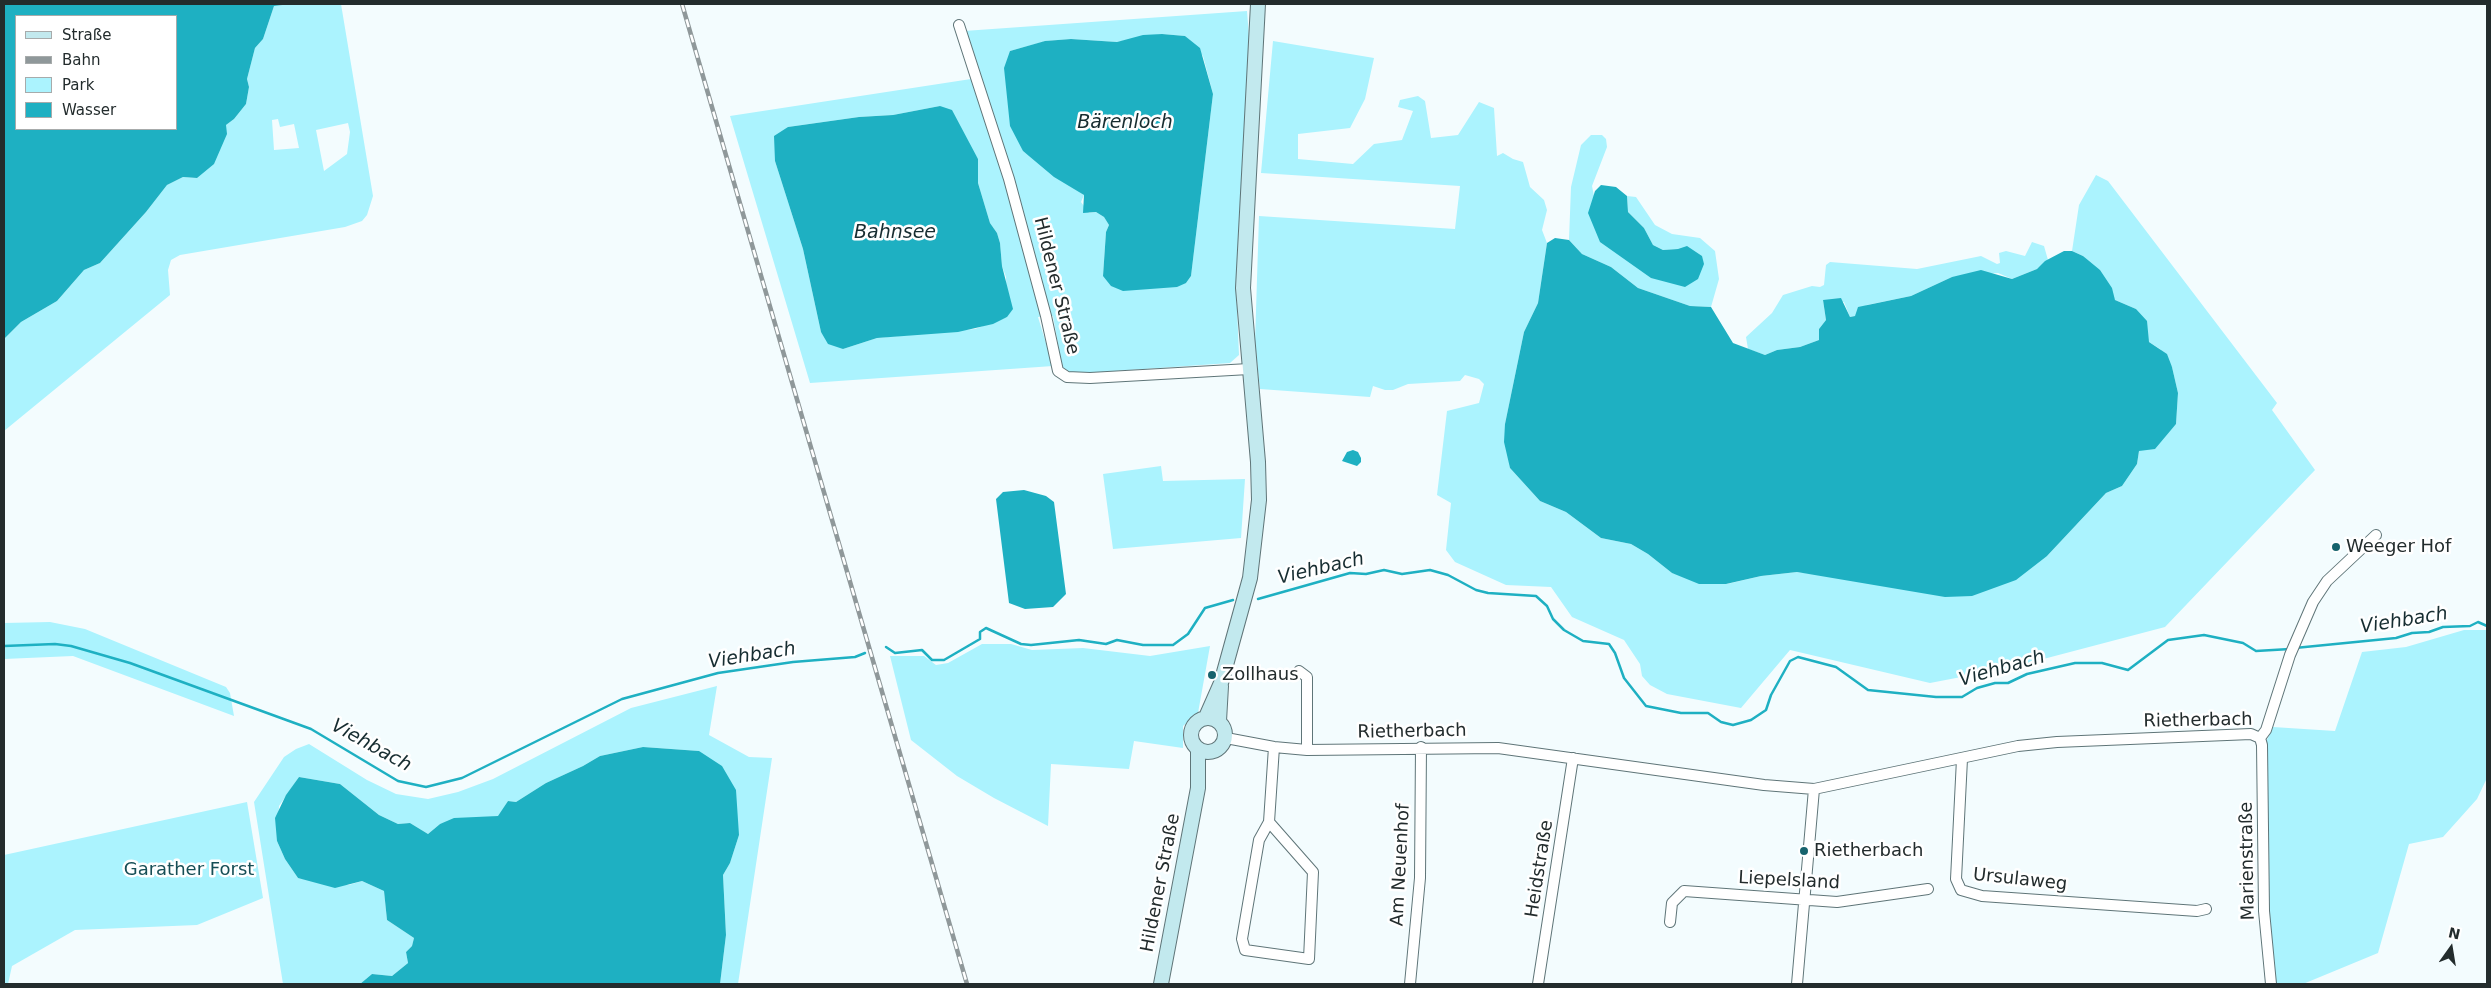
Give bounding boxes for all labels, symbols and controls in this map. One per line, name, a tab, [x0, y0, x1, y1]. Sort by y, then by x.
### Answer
legend	[15, 15, 178, 130]
text: Straße	[62, 26, 111, 44]
text: Bahn	[62, 51, 101, 69]
text: Park	[62, 76, 94, 94]
text: Wasser	[62, 101, 116, 119]
water label: Bärenloch	[1077, 112, 1173, 134]
street label: Hildener Straße	[1028, 215, 1084, 357]
water label: Bahnsee	[854, 222, 936, 244]
place label: Weeger Hof	[2346, 536, 2451, 558]
marker: Weeger Hof	[2330, 541, 2342, 553]
water label: Viehbach	[1275, 548, 1367, 590]
water label: Viehbach	[2359, 603, 2449, 639]
water label: Viehbach	[707, 638, 797, 674]
water label: Viehbach	[1956, 646, 2048, 692]
place label: Zollhaus	[1222, 664, 1299, 686]
marker: Zollhaus	[1206, 669, 1218, 681]
street label: Rietherbach	[2143, 709, 2253, 733]
water label: Viehbach	[327, 715, 415, 777]
street label: Rietherbach	[1357, 720, 1467, 744]
street label: Marienstraße	[2236, 801, 2260, 921]
street label: Am Neuenhof	[1387, 803, 1415, 927]
street label: Hildener Straße	[1137, 812, 1185, 954]
street label: Heidstraße	[1522, 819, 1558, 919]
place label: Rietherbach	[1814, 840, 1923, 862]
marker: Rietherbach	[1798, 845, 1810, 857]
park label: Garather Forst	[124, 859, 254, 881]
street label: Ursulaweg	[1972, 864, 2068, 896]
street label: Liepelsland	[1738, 868, 1840, 894]
north arrow	[2426, 923, 2476, 973]
text: N	[2447, 924, 2462, 942]

